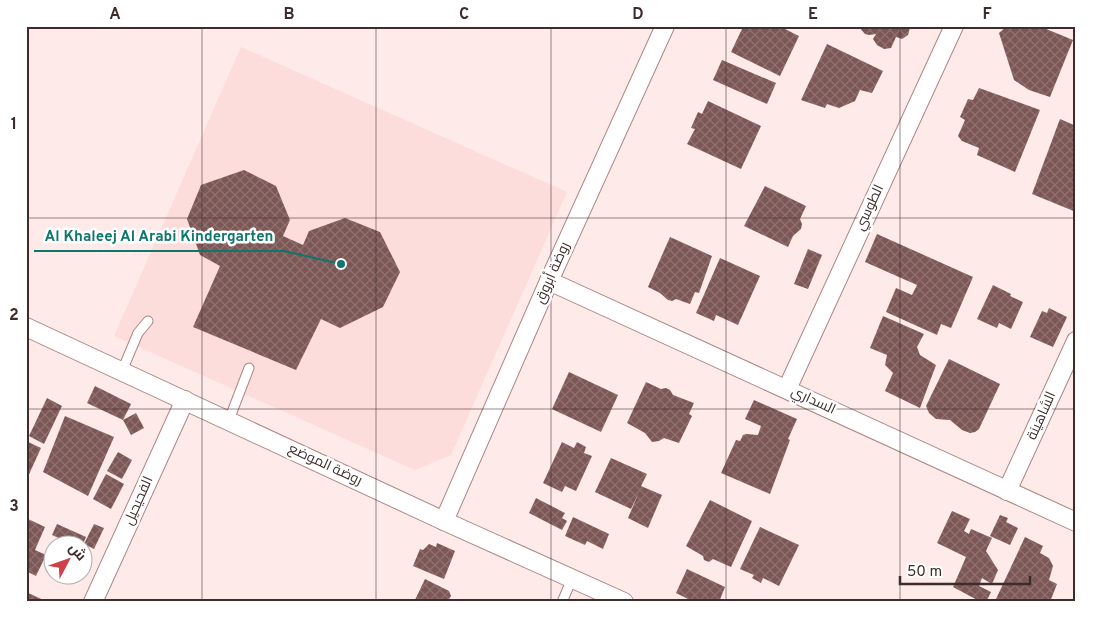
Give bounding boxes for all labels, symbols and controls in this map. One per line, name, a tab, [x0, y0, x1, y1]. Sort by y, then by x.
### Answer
text: A	[109, 5, 121, 25]
text: B	[283, 5, 295, 25]
text: C	[459, 5, 469, 25]
text: D	[632, 5, 644, 25]
text: E	[808, 5, 818, 25]
text: F	[982, 5, 992, 25]
text: 1	[11, 115, 17, 135]
street label: الطوسي	[852, 182, 889, 234]
callout: Al Khaleej Al Arabi Kindergarten	[34, 221, 284, 251]
text: Al Khaleej Al Arabi Kindergarten	[45, 228, 273, 247]
street label: روضة أبروق	[530, 239, 574, 306]
text: 2	[9, 306, 19, 326]
street label: السداري	[787, 383, 838, 420]
street label: الشاهينة	[1024, 389, 1060, 443]
street label: روضة الموضع	[285, 440, 365, 490]
street label: الفحيحيل	[121, 474, 157, 528]
text: 3	[9, 497, 19, 517]
north arrow	[42, 536, 92, 586]
text: ش	[64, 539, 90, 565]
scale bar	[900, 553, 1030, 585]
text: 50 m	[907, 563, 942, 582]

